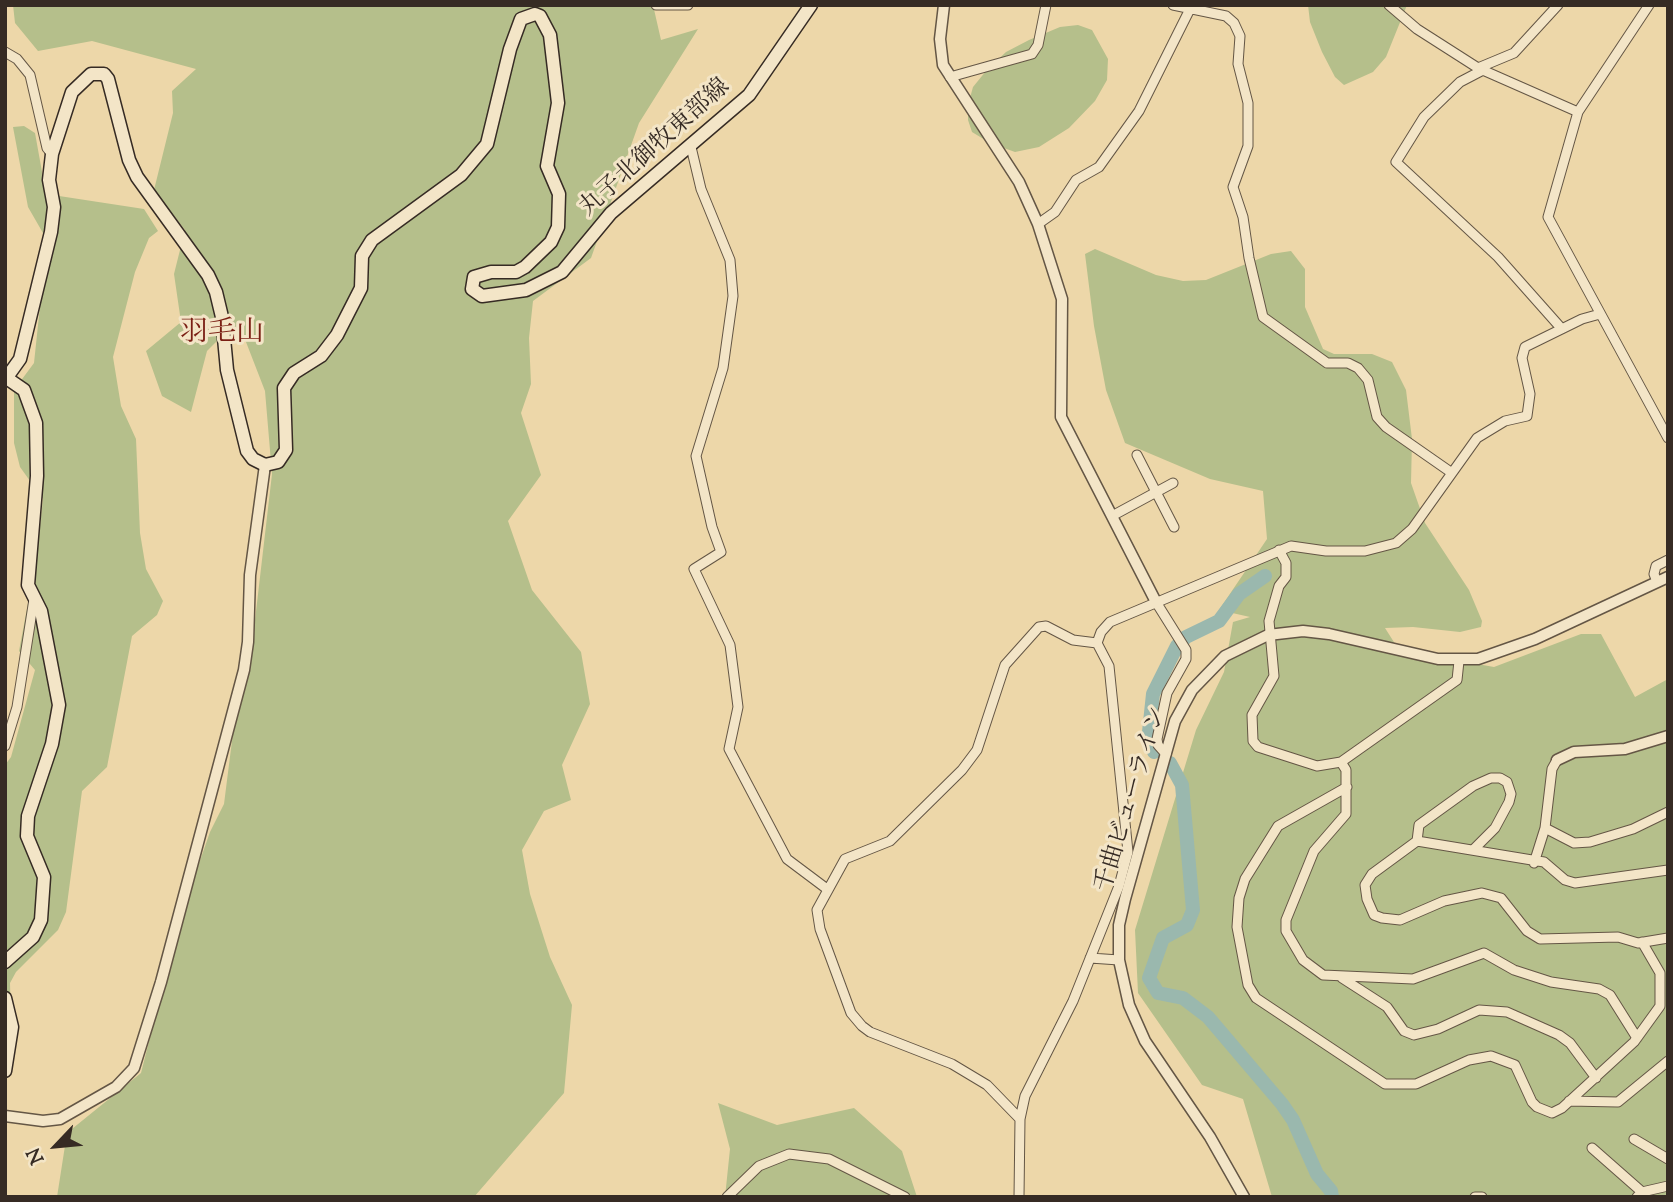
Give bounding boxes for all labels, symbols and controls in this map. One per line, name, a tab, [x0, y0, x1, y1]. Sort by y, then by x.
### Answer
street label: 丸子北御牧東部線	[575, 74, 737, 224]
district label: 羽毛山	[180, 318, 264, 352]
street label: 千曲ビューライン	[1091, 704, 1175, 896]
north arrow	[21, 1111, 91, 1181]
text: N	[21, 1143, 52, 1168]

